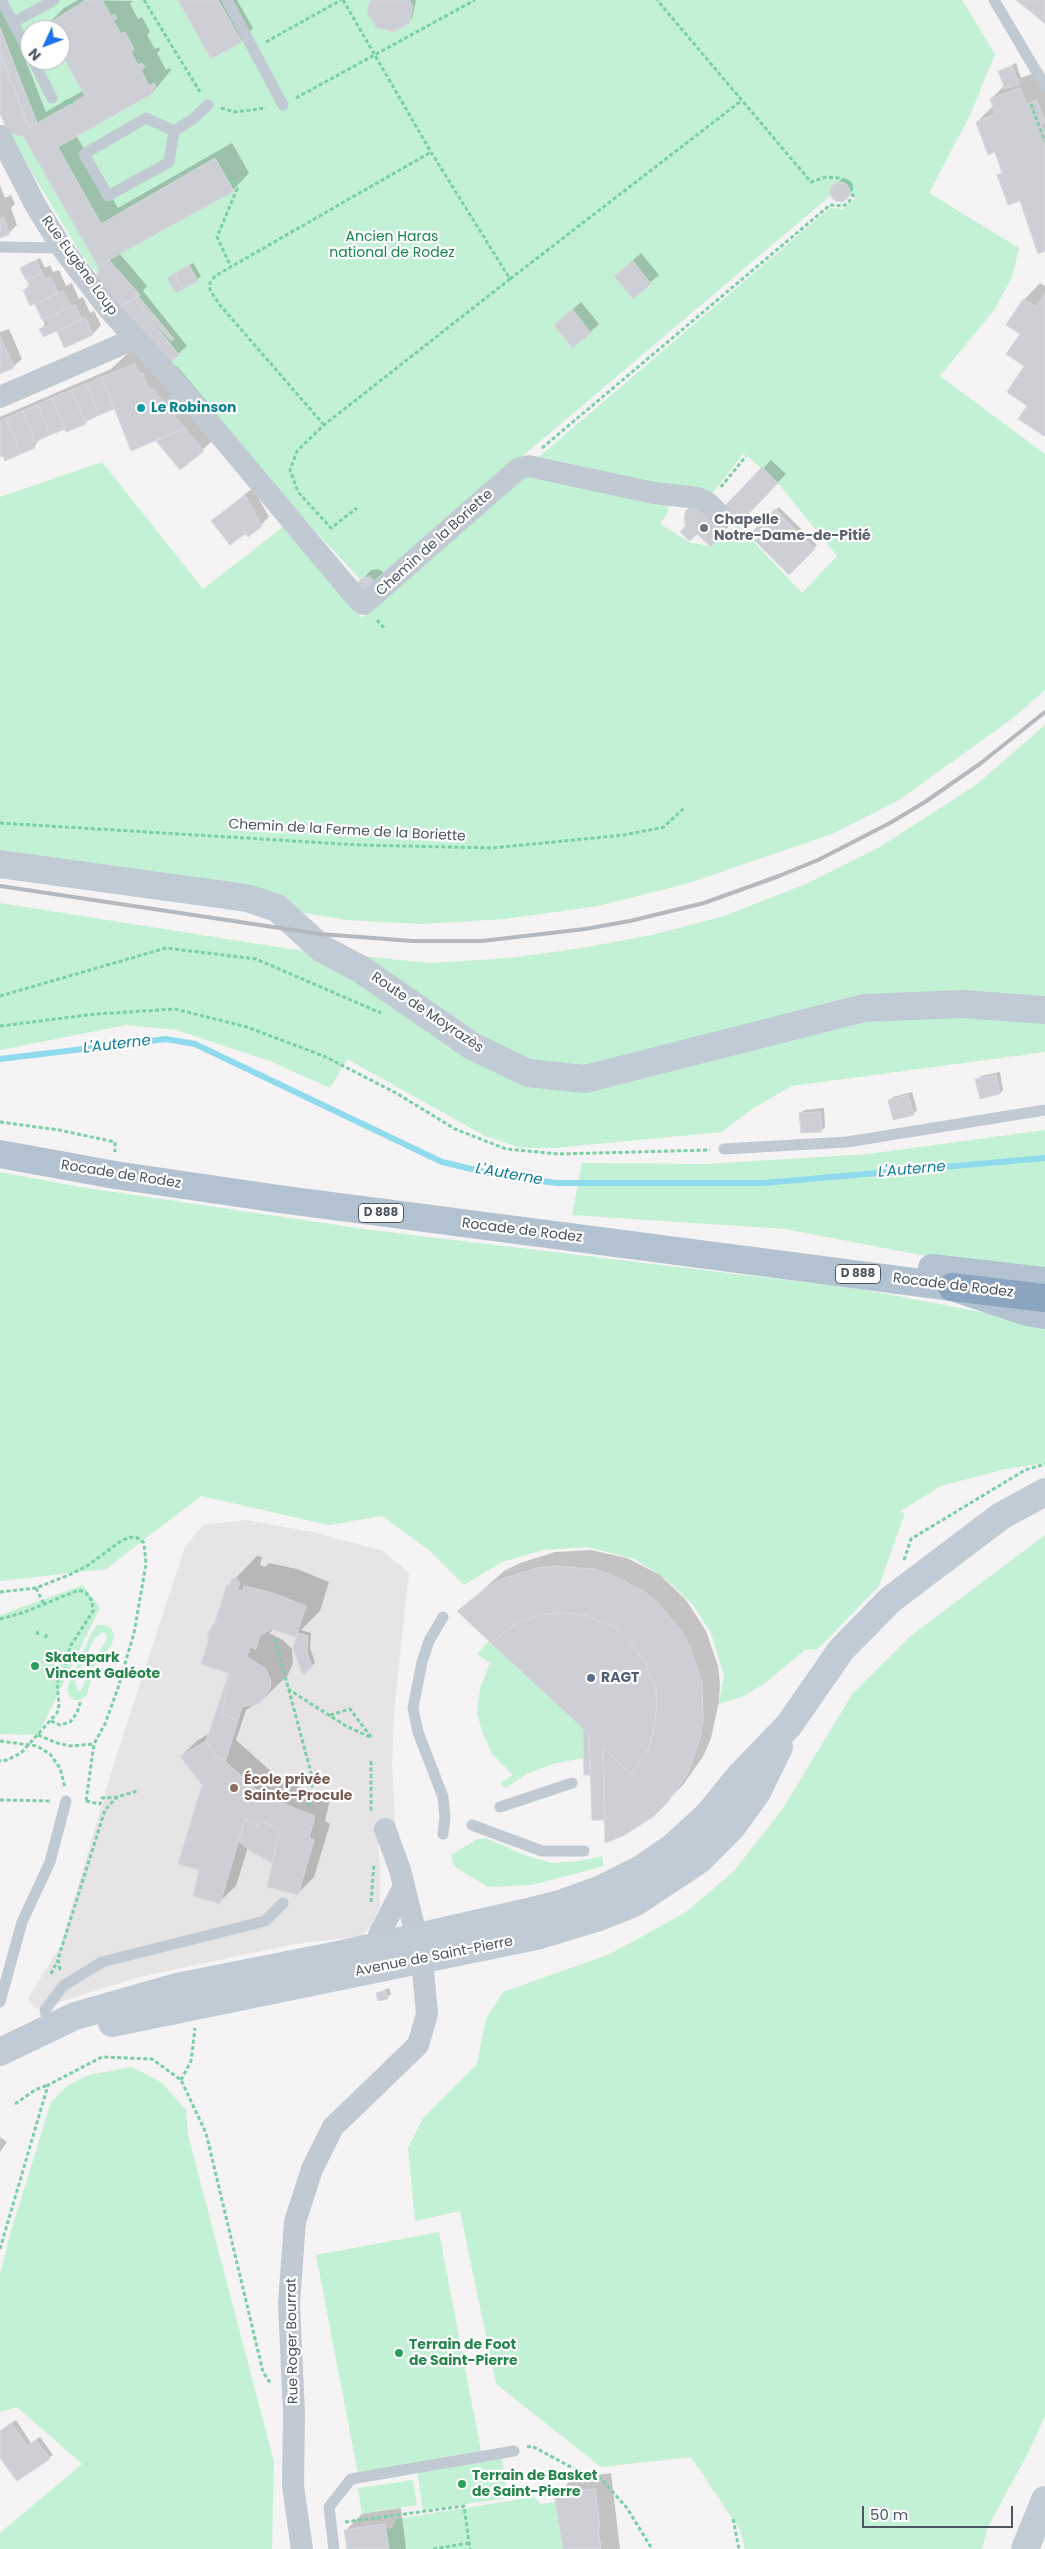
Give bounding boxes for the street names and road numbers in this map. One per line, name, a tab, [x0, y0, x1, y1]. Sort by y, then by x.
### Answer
street label: Rue Eugène Loup	[37, 213, 121, 319]
street label: Chemin de la Boriette	[373, 486, 497, 600]
street label: Chemin de la Ferme de la Boriette	[228, 816, 466, 846]
street label: Route de Moyrazès	[368, 969, 486, 1057]
street label: Rocade de Rodez	[60, 1157, 182, 1193]
road number: D 888	[358, 1204, 404, 1222]
street label: Rocade de Rodez	[461, 1215, 583, 1247]
road number: D 888	[836, 1264, 880, 1284]
street label: Rocade de Rodez	[892, 1270, 1014, 1302]
street label: Avenue de Saint-Pierre	[354, 1933, 514, 1981]
street label: Rue Roger Bourrat	[284, 2278, 302, 2404]

